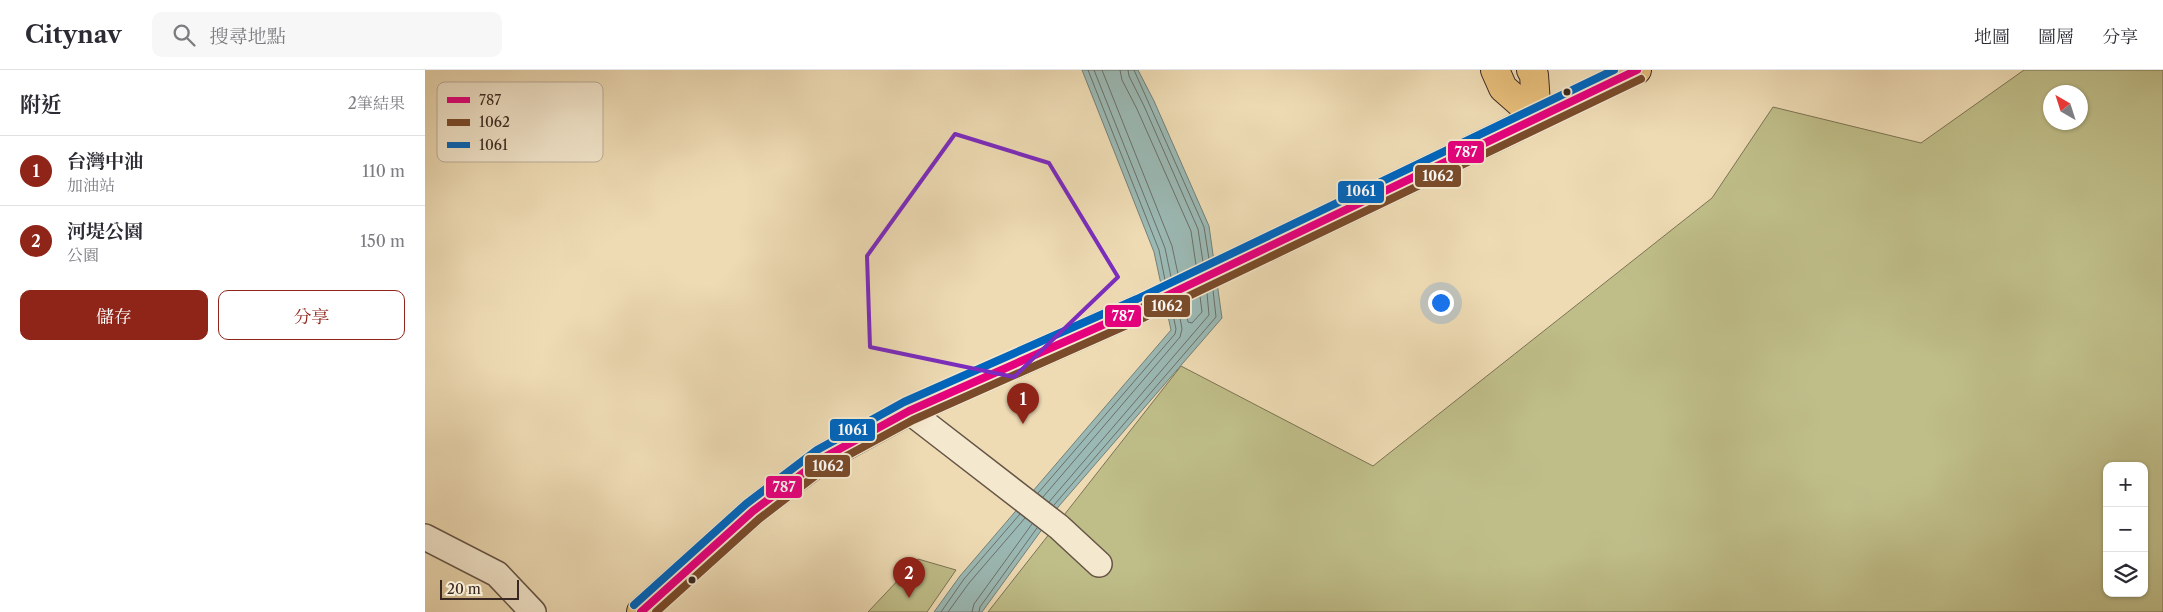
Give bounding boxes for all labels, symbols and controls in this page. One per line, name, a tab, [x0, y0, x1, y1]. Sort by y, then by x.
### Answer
search box	[152, 12, 502, 57]
text: Citynav	[25, 20, 122, 49]
icon: search	[170, 21, 198, 49]
text: 搜尋地點	[210, 25, 286, 48]
text: 地圖	[1974, 26, 2010, 48]
text: 圖層	[2038, 26, 2074, 48]
text: 分享	[2102, 26, 2138, 48]
legend	[437, 82, 603, 162]
north arrow	[2043, 85, 2088, 130]
unlabelled marker	[1562, 87, 1572, 97]
text: 787	[479, 91, 501, 109]
text: 附近	[20, 92, 62, 117]
text: 2筆結果	[348, 93, 405, 113]
text: 1062	[479, 113, 510, 131]
text: 1061	[479, 136, 508, 154]
line badge: 787	[1447, 140, 1485, 164]
text: 787	[1454, 143, 1478, 161]
text: 台灣中油	[67, 150, 143, 173]
text: 1	[32, 161, 40, 181]
text: 110 m	[362, 161, 405, 181]
line badge: 1062	[1414, 164, 1462, 188]
text: 1062	[1422, 167, 1454, 185]
text: 加油站	[67, 175, 115, 195]
line badge: 1061	[1337, 180, 1385, 204]
text: 1061	[1346, 182, 1377, 200]
text: 河堤公園	[67, 220, 143, 243]
text: 2	[31, 231, 41, 251]
text: 150 m	[360, 231, 405, 251]
text: 公園	[67, 245, 99, 265]
button: 儲存	[20, 290, 208, 340]
button: 分享	[218, 290, 405, 340]
your location	[1428, 290, 1454, 316]
line badge: 1062	[1143, 294, 1191, 318]
text: 1062	[1151, 297, 1183, 315]
line badge: 787	[1104, 304, 1142, 328]
text: 787	[1111, 307, 1135, 325]
pin: 1	[1007, 383, 1039, 424]
line badge: 1061	[829, 418, 876, 442]
text: 1061	[838, 421, 869, 439]
line badge: 1062	[804, 454, 851, 478]
text: 1062	[812, 457, 844, 475]
map controls	[2103, 462, 2148, 597]
button: +	[2103, 462, 2148, 507]
line badge: 787	[765, 475, 803, 499]
text: 787	[772, 478, 796, 496]
button: −	[2103, 507, 2148, 552]
button: layers	[2103, 552, 2148, 597]
pin: 2	[893, 557, 925, 598]
unlabelled marker	[687, 575, 697, 585]
scale bar	[440, 577, 519, 600]
text: 20 m	[447, 580, 481, 598]

